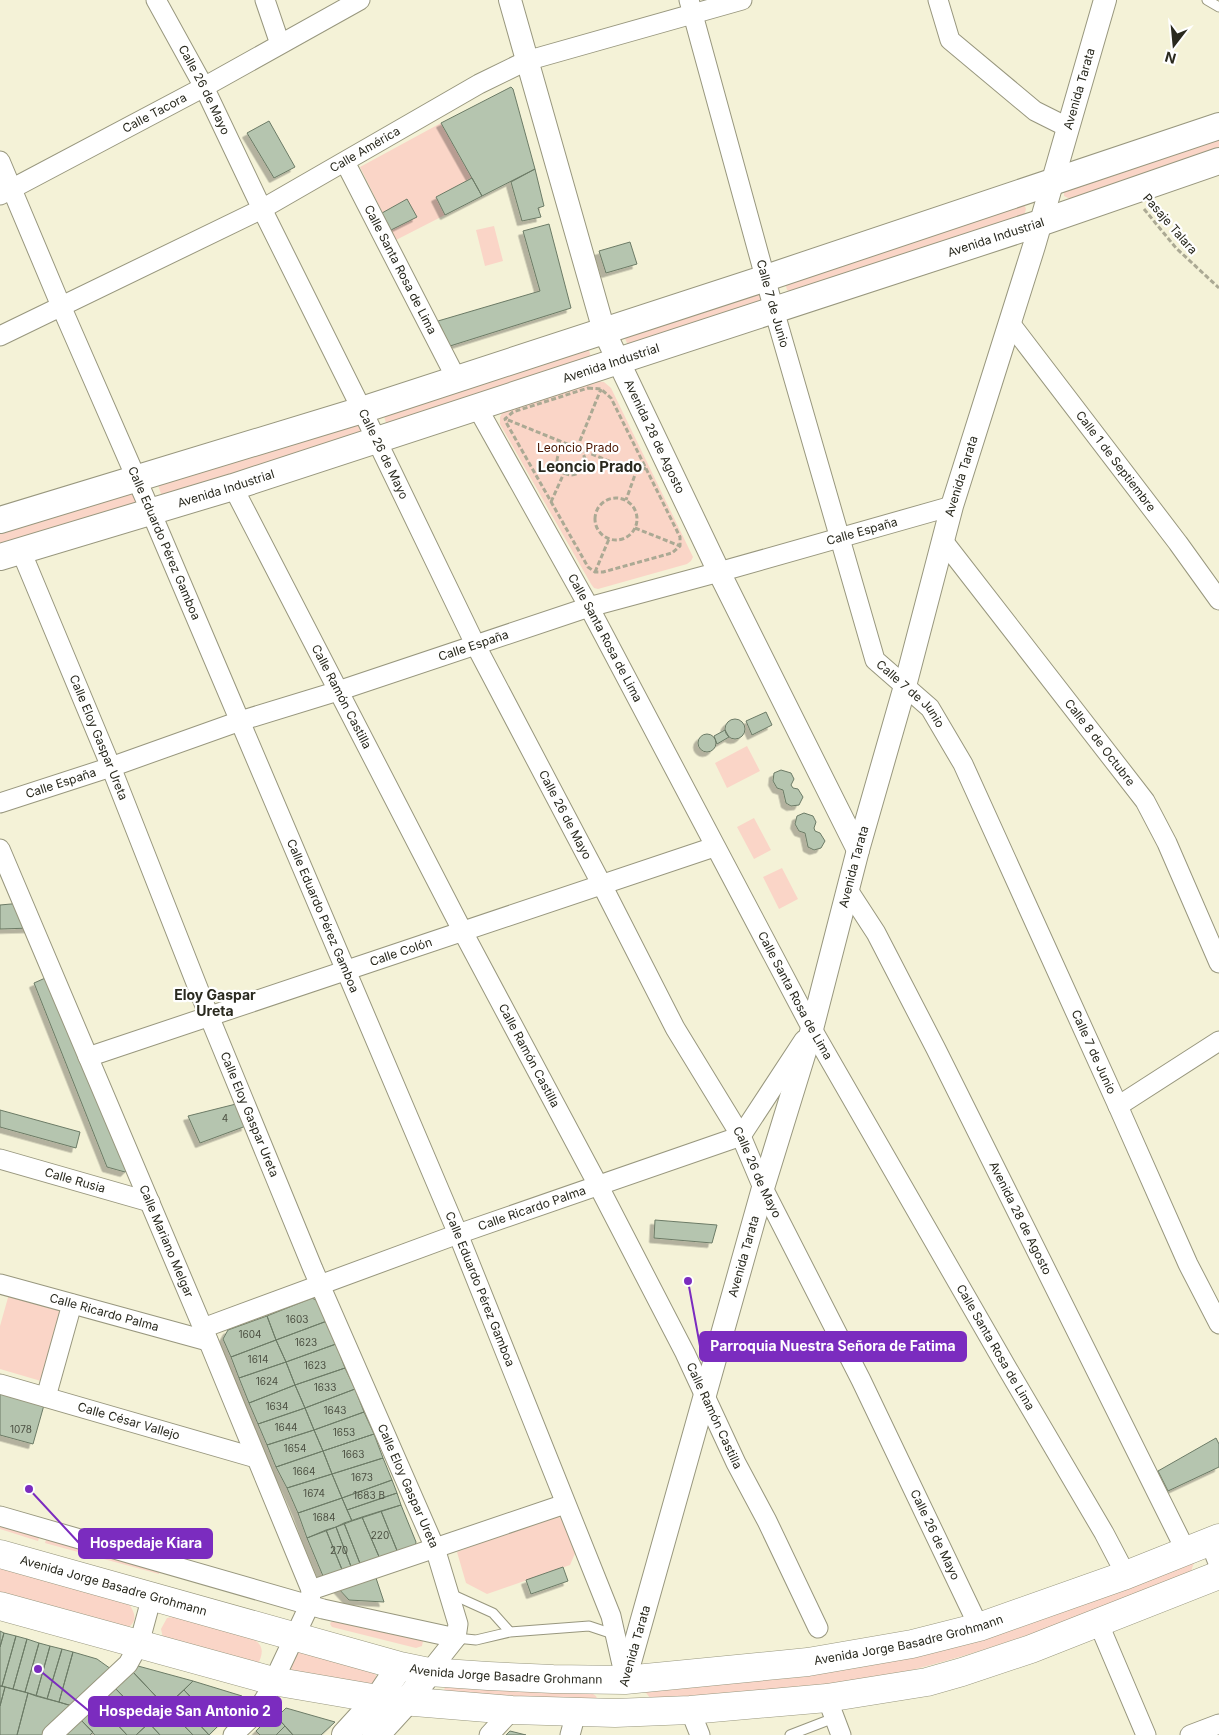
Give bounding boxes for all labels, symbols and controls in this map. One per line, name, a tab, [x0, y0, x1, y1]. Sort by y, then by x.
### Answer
north arrow	[1149, 20, 1199, 70]
street label: Calle 26 de Mayo	[175, 42, 234, 137]
street label: Avenida Tarata	[1060, 46, 1098, 131]
text: N	[1163, 48, 1178, 68]
street label: Calle Tacora	[120, 90, 189, 136]
street label: Calle América	[327, 123, 403, 175]
street label: Pasaje Talara	[1140, 190, 1201, 257]
street label: Calle Santa Rosa de Lima	[361, 202, 440, 337]
street label: Avenida Industrial	[946, 214, 1046, 260]
street label: Calle 7 de Junio	[754, 258, 792, 349]
street label: Avenida Industrial	[561, 340, 661, 386]
street label: Avenida 28 de Agosto	[621, 377, 688, 496]
street label: Calle 26 de Mayo	[356, 406, 412, 502]
street label: Calle 1 de Septiembre	[1073, 408, 1159, 514]
street label: Avenida Tarata	[942, 434, 981, 518]
park label: Leoncio Prado	[537, 440, 619, 455]
district label: Leoncio Prado	[538, 457, 642, 476]
street label: Calle Eduardo Pérez Gamboa	[125, 464, 204, 622]
street label: Avenida Industrial	[175, 466, 276, 510]
street label: Calle España	[824, 514, 899, 548]
street label: Calle Santa Rosa de Lima	[565, 571, 646, 704]
street label: Calle España	[436, 626, 510, 664]
street label: Calle Ramón Castilla	[309, 642, 375, 751]
street label: Calle 7 de Junio	[873, 657, 948, 730]
street label: Calle Eloy Gaspar Ureta	[66, 672, 131, 802]
street label: Calle 8 de Octubre	[1062, 696, 1139, 789]
street label: Calle España	[24, 764, 98, 801]
street label: Calle 26 de Mayo	[536, 768, 595, 862]
street label: Avenida Tarata	[836, 824, 872, 909]
street label: Calle Eduardo Pérez Gamboa	[284, 836, 363, 995]
street label: Calle Santa Rosa de Lima	[755, 929, 836, 1062]
street label: Calle Colón	[368, 934, 434, 969]
district label: Eloy Gaspar Ureta	[174, 986, 256, 1019]
street label: Calle Ramón Castilla	[496, 1001, 563, 1110]
street label: Calle 7 de Junio	[1068, 1007, 1120, 1096]
street label: Calle Eloy Gaspar Ureta	[217, 1049, 282, 1179]
house number: 4	[222, 1112, 228, 1124]
street label: Calle 26 de Mayo	[730, 1124, 785, 1220]
street label: Avenida 28 de Agosto	[986, 1159, 1055, 1277]
street label: Calle Rusia	[43, 1164, 107, 1196]
street label: Calle Ricardo Palma	[476, 1182, 588, 1233]
street label: Calle Mariano Melgar	[136, 1183, 197, 1300]
street label: Calle Eduardo Pérez Gamboa	[442, 1209, 518, 1369]
street label: Avenida Tarata	[725, 1214, 762, 1299]
street label: Calle Santa Rosa de Lima	[953, 1281, 1038, 1413]
street label: Calle Ricardo Palma	[48, 1290, 161, 1334]
house number: 1603	[286, 1313, 308, 1325]
house number: 1604	[238, 1328, 262, 1340]
callout: Parroquia Nuestra Señora de Fatima	[700, 1332, 966, 1361]
house number: 1623	[295, 1336, 317, 1348]
text: Parroquia Nuestra Señora de Fatima	[710, 1337, 956, 1354]
house number: 1614	[248, 1353, 268, 1365]
house number: 1623	[304, 1359, 326, 1371]
street label: Calle Ramón Castilla	[683, 1360, 746, 1471]
house number: 1624	[256, 1375, 278, 1387]
house number: 1633	[314, 1381, 336, 1393]
street label: Calle César Vallejo	[76, 1399, 182, 1443]
house number: 1634	[266, 1400, 288, 1412]
house number: 1643	[324, 1404, 346, 1416]
house number: 1644	[274, 1421, 298, 1433]
street label: Calle Eloy Gaspar Ureta	[375, 1421, 442, 1550]
house number: 1078	[10, 1423, 32, 1435]
house number: 1653	[333, 1426, 355, 1438]
house number: 1654	[284, 1442, 306, 1454]
house number: 1663	[342, 1448, 364, 1460]
house number: 1664	[293, 1465, 315, 1477]
house number: 1673	[351, 1471, 373, 1483]
house number: 1674	[303, 1487, 325, 1499]
street label: Calle 26 de Mayo	[907, 1487, 963, 1582]
house number: 1683 B	[353, 1489, 385, 1501]
house number: 1684	[313, 1511, 335, 1523]
callout: Hospedaje Kiara	[79, 1529, 212, 1558]
house number: 220	[371, 1529, 389, 1541]
text: Hospedaje Kiara	[90, 1534, 202, 1551]
house number: 270	[330, 1544, 348, 1556]
street label: Avenida Jorge Basadre Grohmann	[19, 1552, 209, 1619]
street label: Avenida Tarata	[616, 1603, 653, 1688]
street label: Avenida Jorge Basadre Grohmann	[813, 1611, 1005, 1668]
street label: Avenida Jorge Basadre Grohmann	[408, 1660, 603, 1687]
callout: Hospedaje San Antonio 2	[89, 1697, 281, 1726]
text: Hospedaje San Antonio 2	[99, 1702, 271, 1719]

